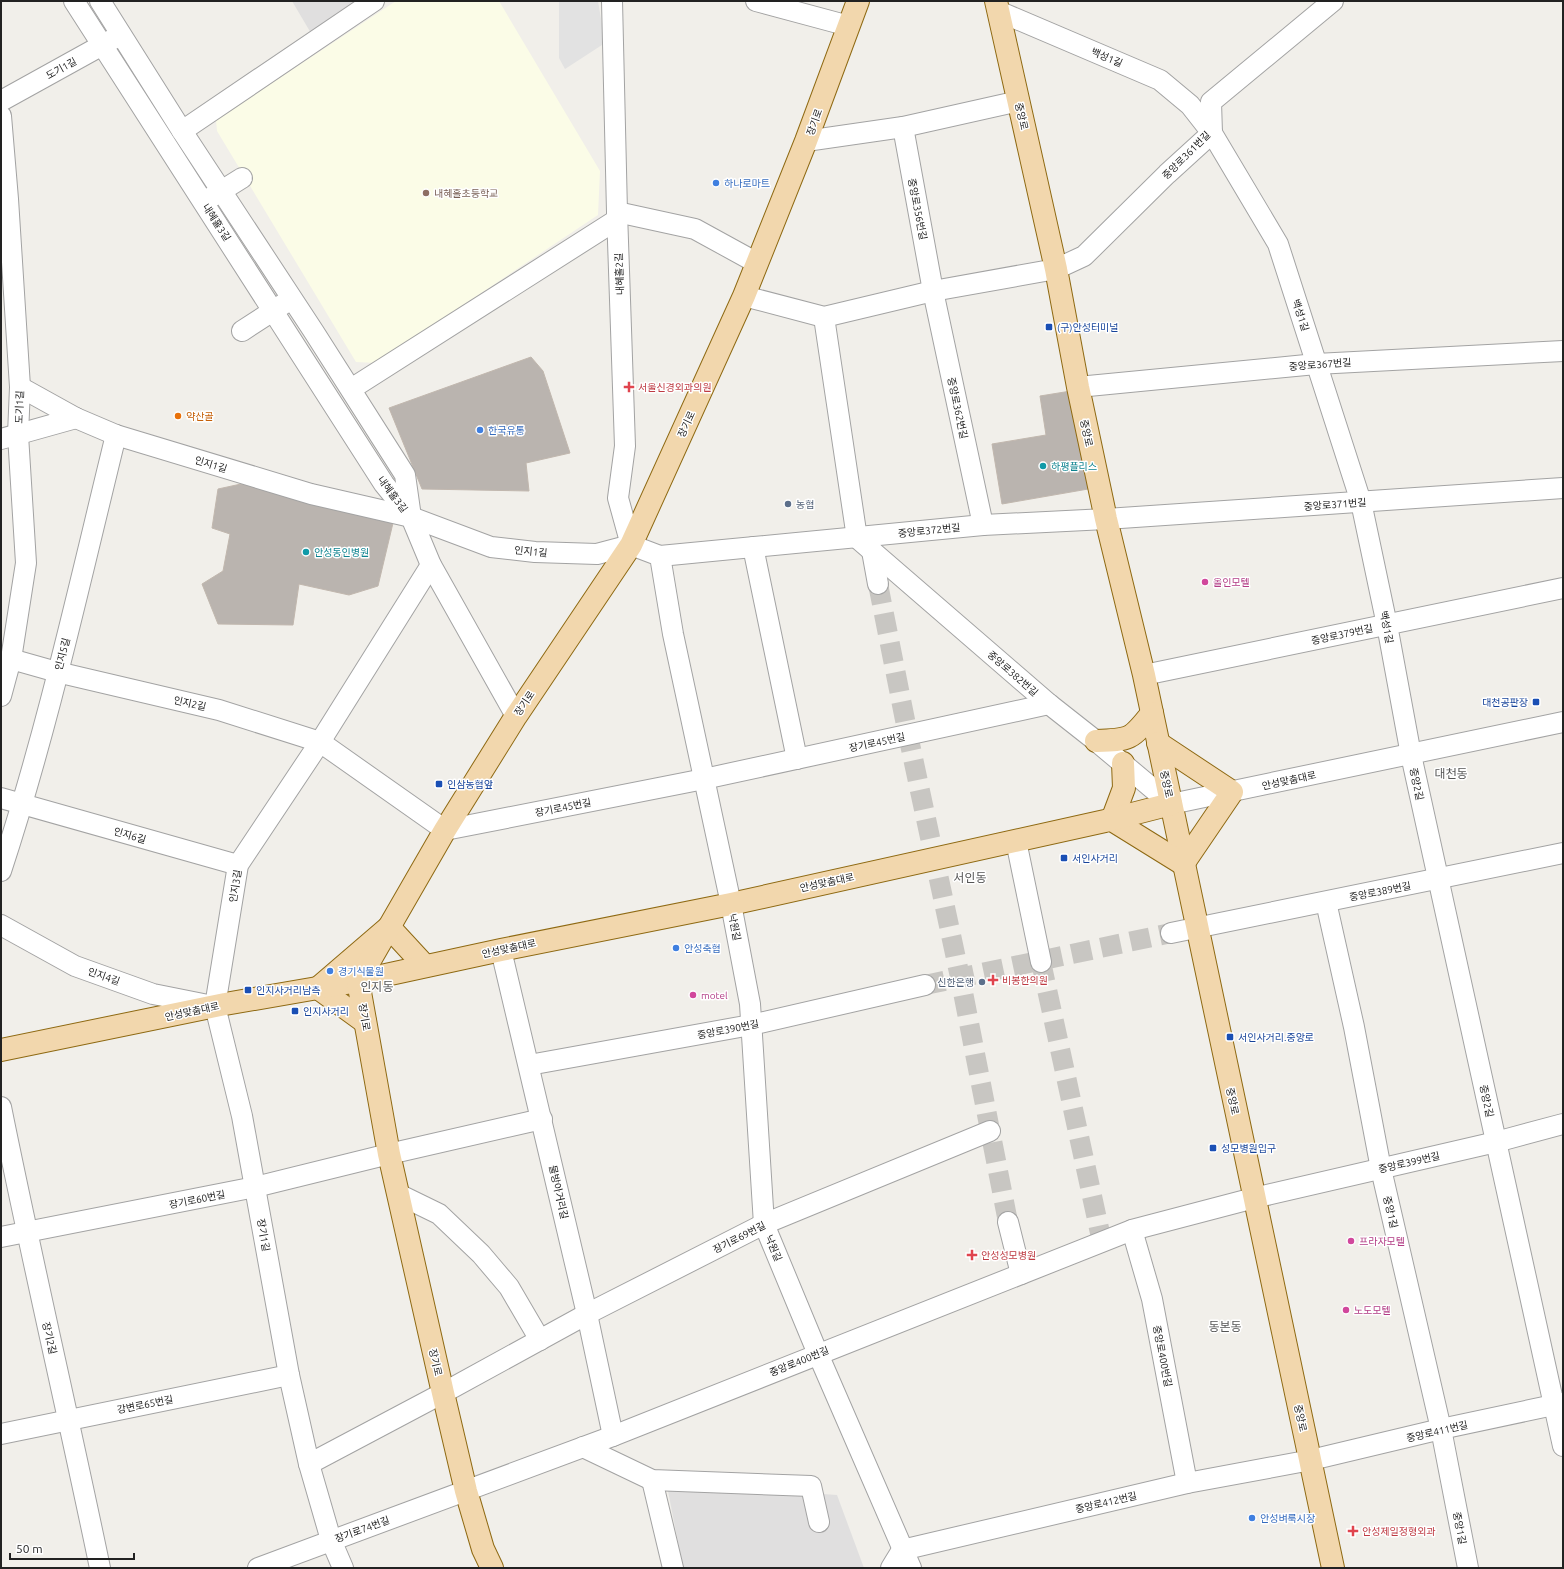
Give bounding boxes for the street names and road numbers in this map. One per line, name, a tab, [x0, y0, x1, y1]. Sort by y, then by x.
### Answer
street label: 백성1길	[1089, 46, 1124, 69]
street label: 도기1길	[44, 56, 78, 81]
street label: 중앙로	[1013, 101, 1030, 131]
street label: 장기로	[805, 107, 824, 137]
street label: 중앙로361번길	[1160, 129, 1212, 181]
street label: 중앙로356번길	[906, 177, 929, 241]
street label: 내혜홀3길	[200, 201, 233, 243]
street label: 내혜홀2길	[613, 253, 626, 295]
street label: 백성1길	[1290, 298, 1311, 333]
street label: 중앙로367번길	[1288, 357, 1352, 372]
street label: 중앙로362번길	[946, 376, 969, 440]
street label: 도기1길	[13, 390, 26, 424]
street label: 장기로	[676, 409, 697, 439]
street label: 중앙로	[1078, 418, 1095, 448]
street label: 인지1길	[193, 454, 228, 475]
street label: 내혜홀3길	[375, 474, 410, 515]
street label: 중앙로371번길	[1303, 497, 1367, 512]
street label: 중앙로372번길	[897, 522, 961, 539]
street label: 인지1길	[514, 545, 548, 558]
street label: 백성1길	[1378, 610, 1395, 644]
street label: 중앙로379번길	[1310, 623, 1374, 646]
street label: 인지5길	[53, 637, 72, 672]
street label: 중앙로382번길	[985, 649, 1040, 698]
street label: 장기로	[512, 689, 537, 718]
street label: 인지2길	[172, 694, 207, 713]
street label: 장기로45번길	[848, 731, 906, 754]
street label: 중앙2길	[1408, 767, 1425, 802]
street label: 중앙로	[1158, 769, 1175, 799]
street label: 안성맞춤대로	[1261, 769, 1317, 792]
street label: 장기로45번길	[534, 797, 592, 818]
street label: 인지6길	[112, 826, 147, 845]
street label: 인지3길	[227, 869, 244, 903]
street label: 안성맞춤대로	[799, 871, 855, 894]
street label: 중앙로389번길	[1348, 880, 1412, 903]
street label: 낙원길	[726, 912, 743, 942]
street label: 안성맞춤대로	[481, 937, 537, 960]
street label: 인지4길	[86, 966, 121, 987]
street label: 안성맞춤대로	[164, 1000, 220, 1023]
street label: 장기로	[357, 1003, 372, 1032]
street label: 중앙로390번길	[696, 1018, 760, 1041]
street label: 중앙2길	[1478, 1084, 1495, 1119]
street label: 중앙로	[1224, 1086, 1241, 1116]
street label: 중앙로399번길	[1377, 1150, 1441, 1175]
street label: 물방아거리길	[547, 1164, 570, 1220]
street label: 장기로60번길	[168, 1189, 226, 1210]
street label: 중앙1길	[1381, 1195, 1400, 1230]
street label: 장기1길	[255, 1218, 272, 1252]
street label: 장기로69번길	[711, 1220, 767, 1255]
street label: 낙원길	[763, 1233, 784, 1263]
street label: 장기2길	[40, 1321, 59, 1356]
street label: 중앙로400번길	[1151, 1324, 1174, 1388]
street label: 중앙로400번길	[768, 1345, 830, 1378]
street label: 장기로	[427, 1347, 444, 1377]
street label: 강변로65번길	[116, 1394, 174, 1415]
street label: 중앙로	[1292, 1403, 1309, 1433]
street label: 중앙로411번길	[1405, 1419, 1469, 1444]
street label: 중앙로412번길	[1074, 1490, 1138, 1515]
street label: 중앙1길	[1451, 1511, 1468, 1545]
street label: 장기로74번길	[333, 1515, 391, 1544]

